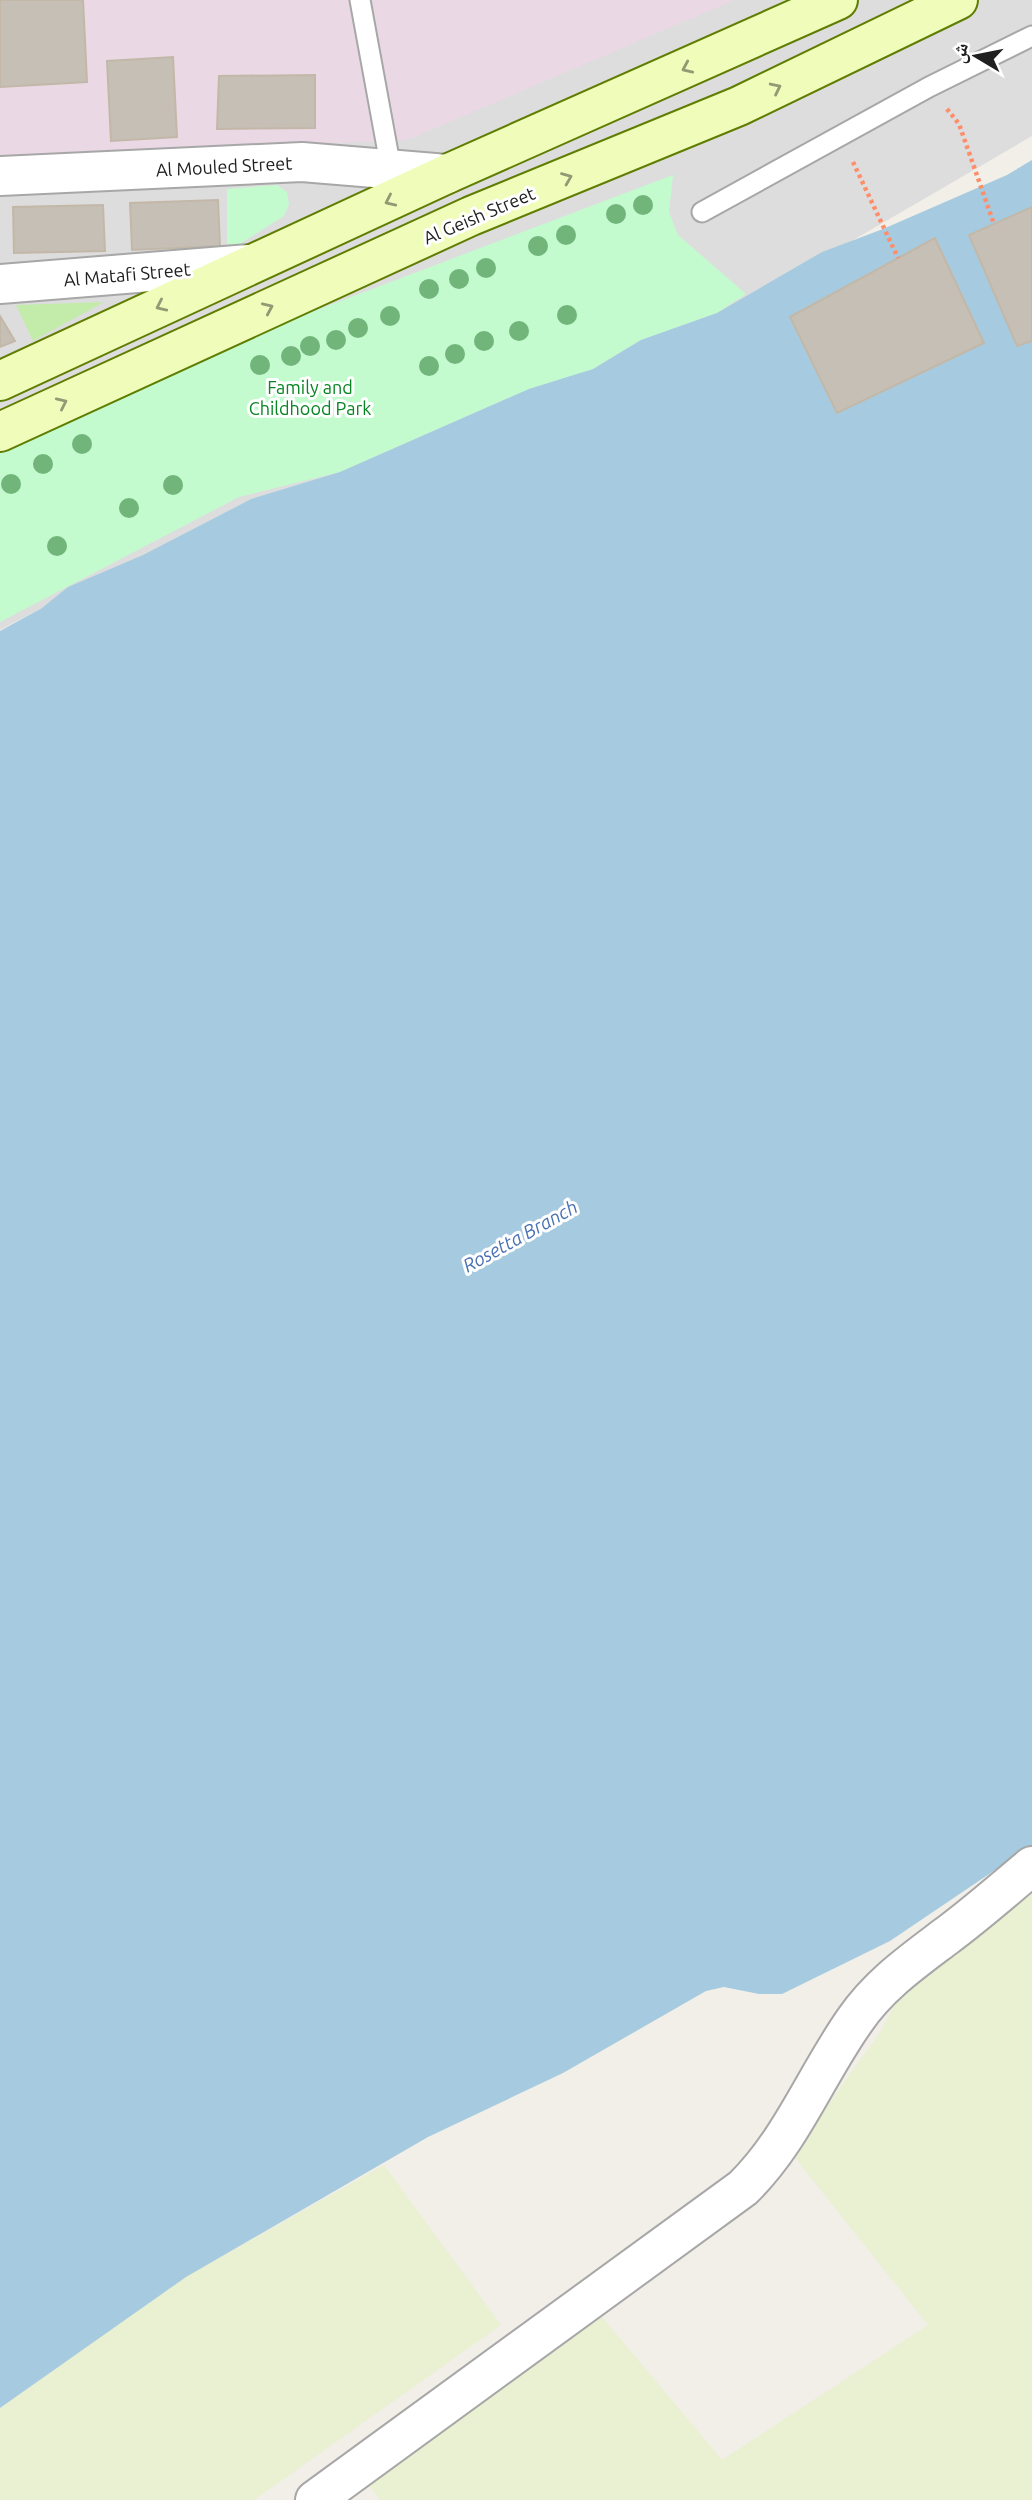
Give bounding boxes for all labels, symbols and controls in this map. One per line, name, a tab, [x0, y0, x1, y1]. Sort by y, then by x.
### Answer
north arrow	[941, 21, 1011, 91]
text: ش	[947, 41, 973, 65]
one-way arrow	[682, 60, 694, 74]
one-way arrow	[769, 83, 781, 97]
street label: Al Mouled Street	[155, 152, 293, 180]
one-way arrow	[560, 172, 572, 186]
street label: Al Geish Street	[420, 182, 538, 248]
one-way arrow	[385, 193, 397, 207]
street label: Al Matafi Street	[63, 258, 191, 290]
one-way arrow	[156, 298, 168, 312]
one-way arrow	[261, 302, 273, 316]
park label: Family and Childhood Park	[249, 377, 371, 418]
one-way arrow	[55, 397, 67, 411]
water label: Rosetta Branch	[459, 1195, 581, 1277]

